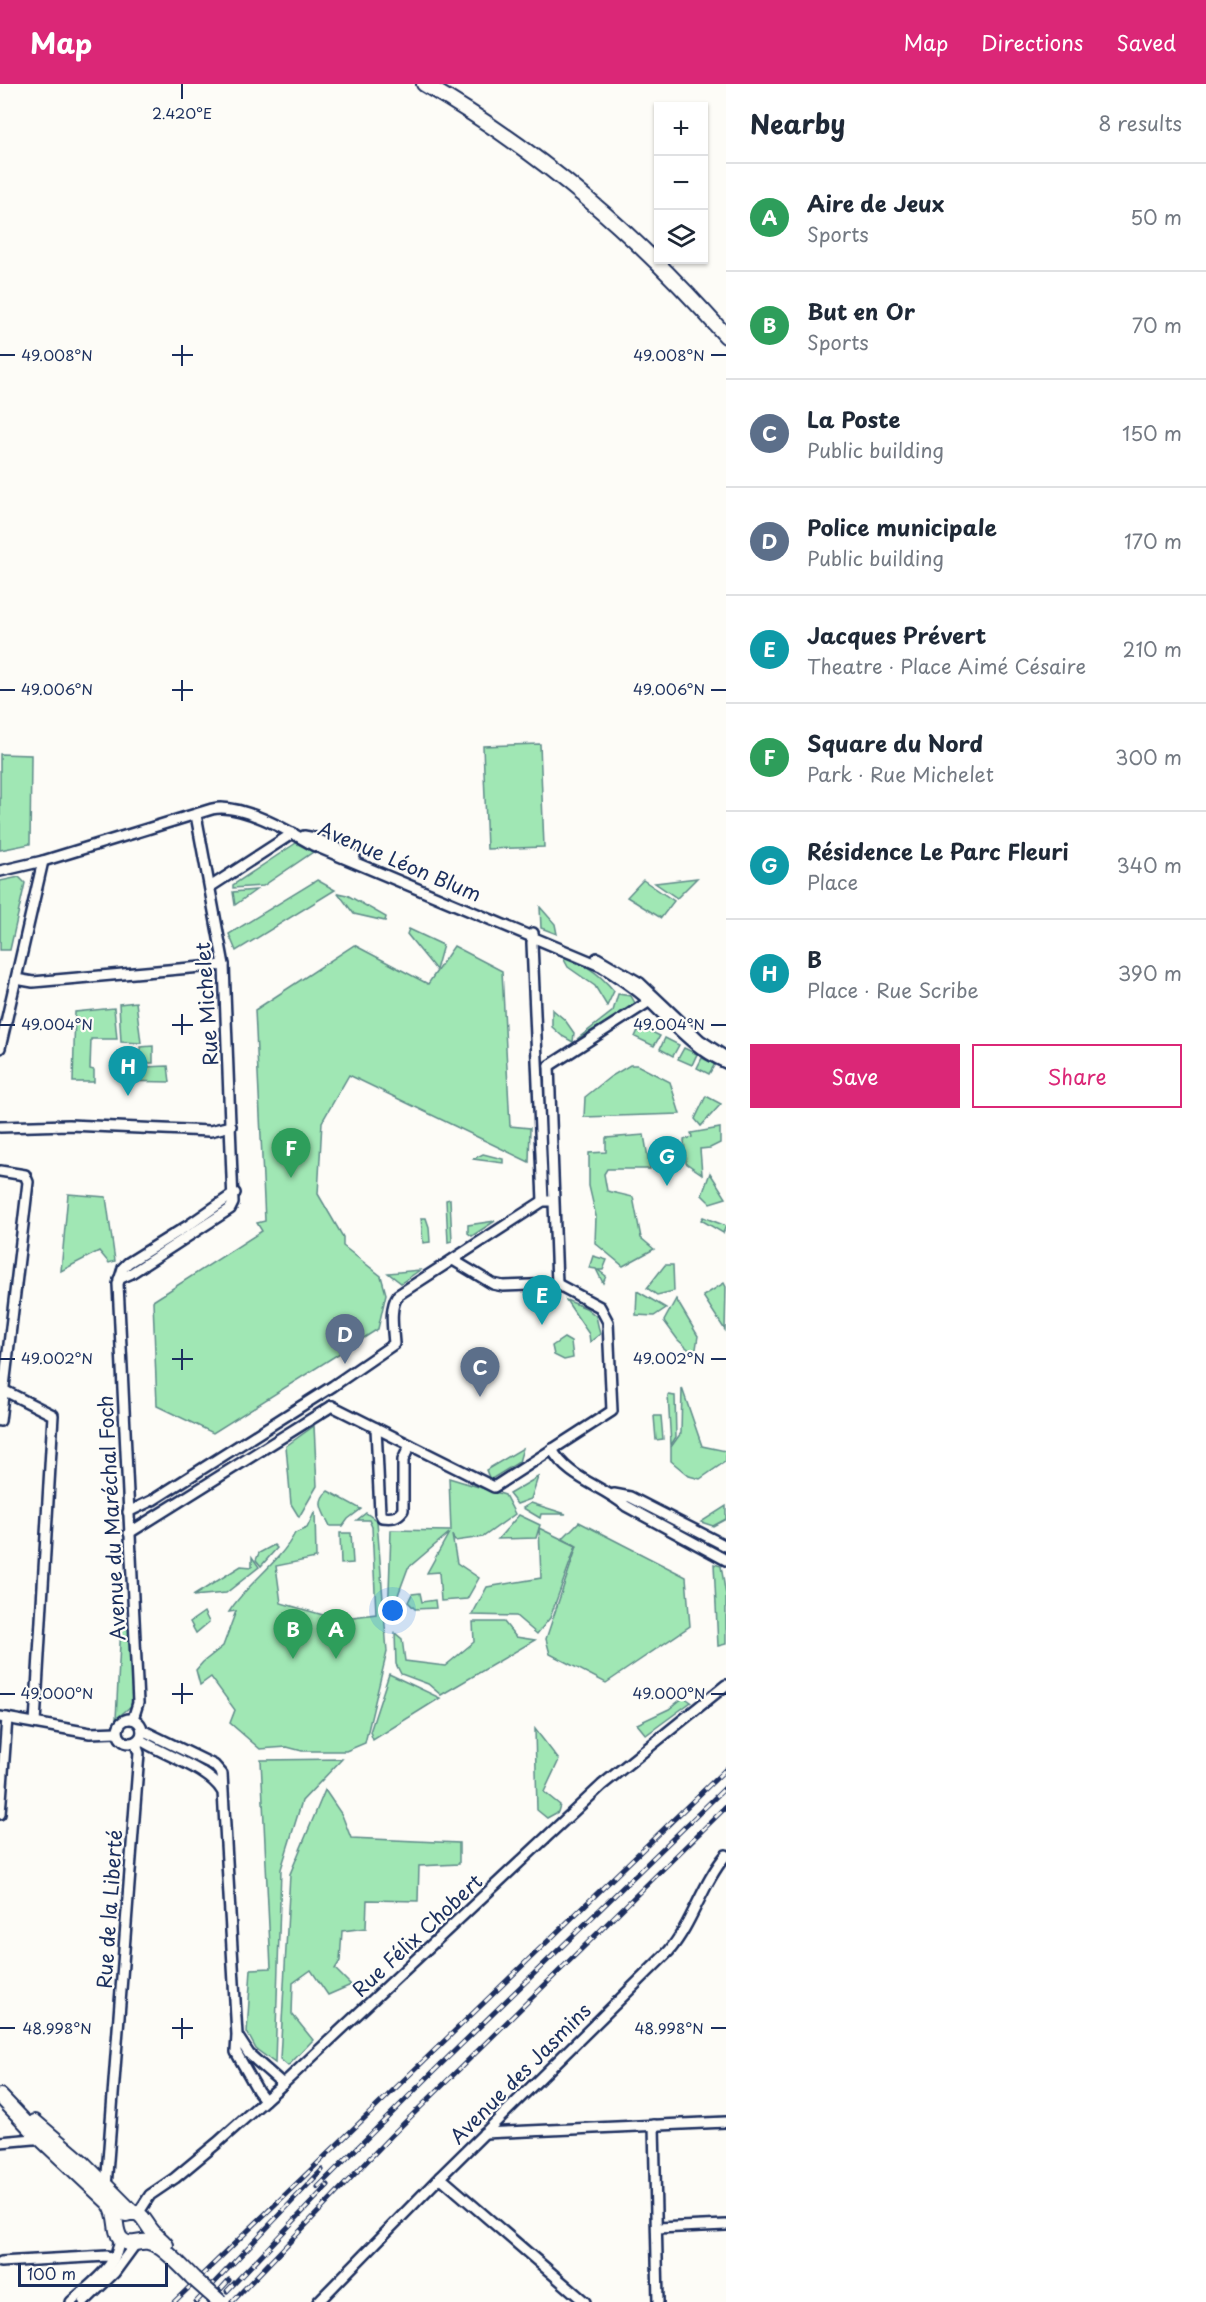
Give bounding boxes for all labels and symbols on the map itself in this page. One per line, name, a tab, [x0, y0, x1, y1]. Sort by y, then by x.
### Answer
text: 2.420°E	[152, 101, 212, 124]
text: 49.008°N	[21, 343, 93, 366]
text: 49.008°N	[633, 343, 705, 366]
text: 49.006°N	[21, 677, 93, 700]
text: 49.006°N	[633, 677, 705, 700]
street label: Avenue Léon Blum	[314, 813, 486, 909]
street label: Rue Michelet	[187, 941, 225, 1067]
text: 49.004°N	[21, 1012, 93, 1035]
text: 49.004°N	[633, 1012, 705, 1035]
pin: H	[108, 1046, 148, 1096]
pin: F	[272, 1128, 310, 1178]
pin: G	[648, 1136, 686, 1186]
pin: E	[522, 1276, 562, 1325]
pin: D	[326, 1314, 364, 1364]
text: 49.002°N	[21, 1346, 93, 1369]
text: 49.002°N	[633, 1346, 705, 1369]
pin: C	[460, 1348, 500, 1397]
street label: Avenue du Maréchal Foch	[90, 1395, 132, 1641]
your location	[378, 1596, 407, 1625]
pin: B	[274, 1610, 312, 1659]
pin: A	[316, 1610, 356, 1659]
text: 49.000°N	[21, 1681, 93, 1704]
text: 49.000°N	[633, 1681, 705, 1704]
street label: Rue de la Liberté	[88, 1828, 130, 1990]
street label: Rue Félix Chobert	[345, 1867, 489, 2003]
street label: Avenue des Jasmins	[443, 1996, 597, 2150]
text: 48.998°N	[22, 2016, 92, 2039]
text: 48.998°N	[634, 2016, 704, 2039]
scale bar	[18, 2260, 168, 2288]

